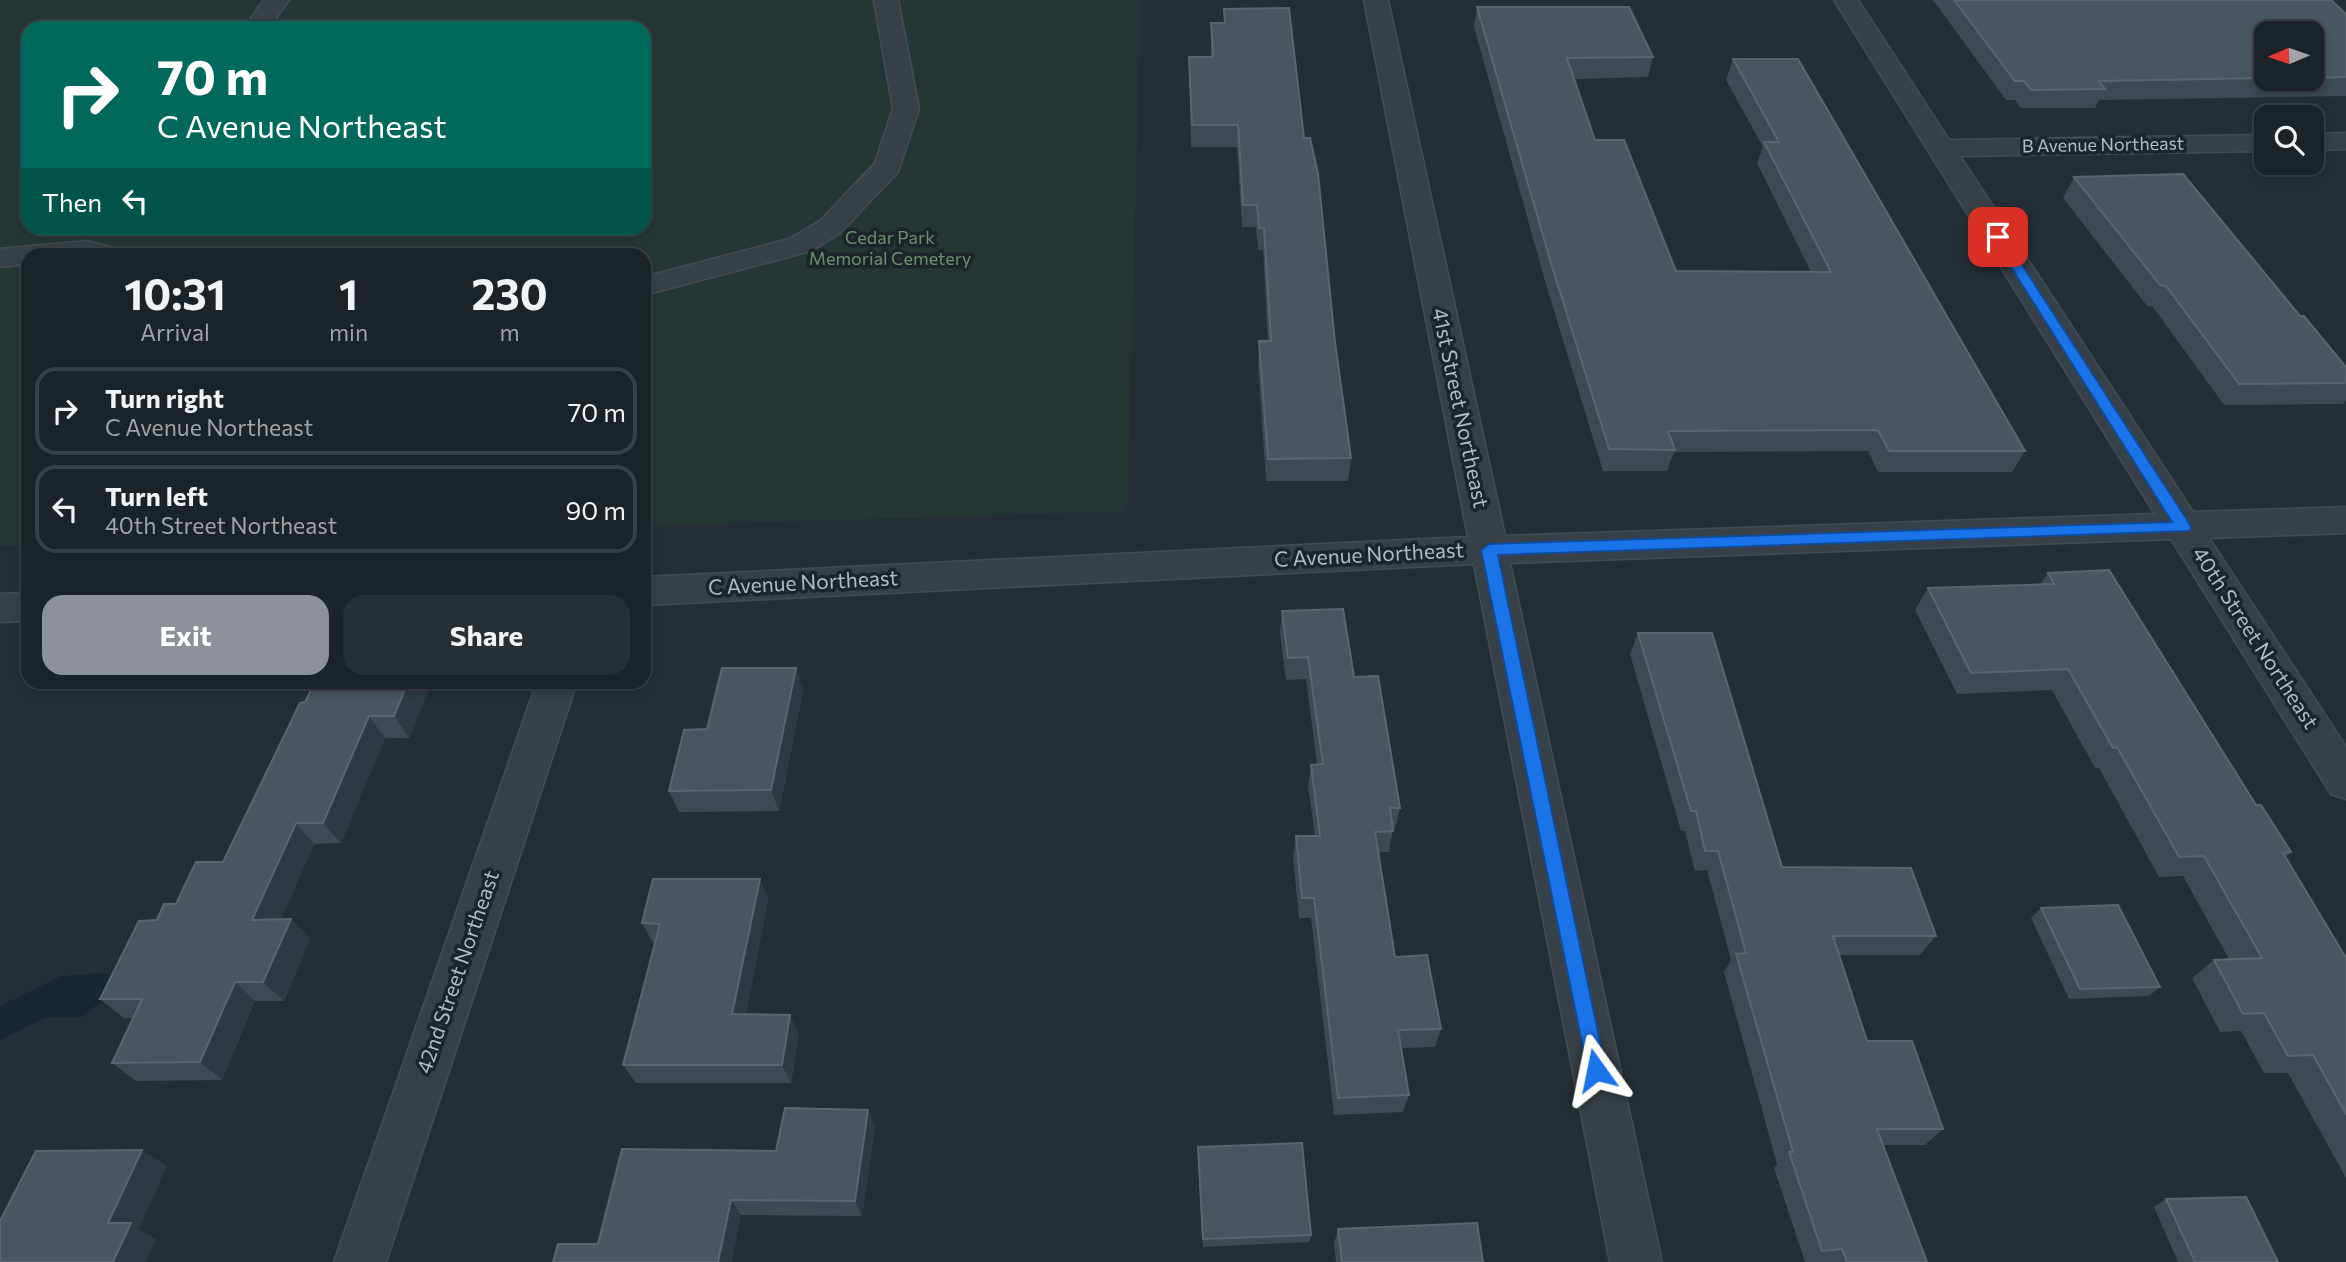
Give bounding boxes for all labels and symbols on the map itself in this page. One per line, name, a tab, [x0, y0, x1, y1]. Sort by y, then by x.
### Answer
north arrow	[2254, 21, 2324, 91]
street label: B Avenue Northeast	[2022, 132, 2184, 156]
pin	[1968, 207, 2028, 267]
park label: Cedar Park Memorial Cemetery	[809, 226, 971, 269]
street label: 41st Street Northeast	[1428, 305, 1495, 510]
street label: C Avenue Northeast	[1273, 536, 1464, 571]
street label: 40th Street Northeast	[2188, 542, 2324, 733]
street label: C Avenue Northeast	[707, 564, 898, 599]
street label: 42nd Street Northeast	[410, 867, 503, 1076]
position arrow	[1559, 1033, 1633, 1107]

